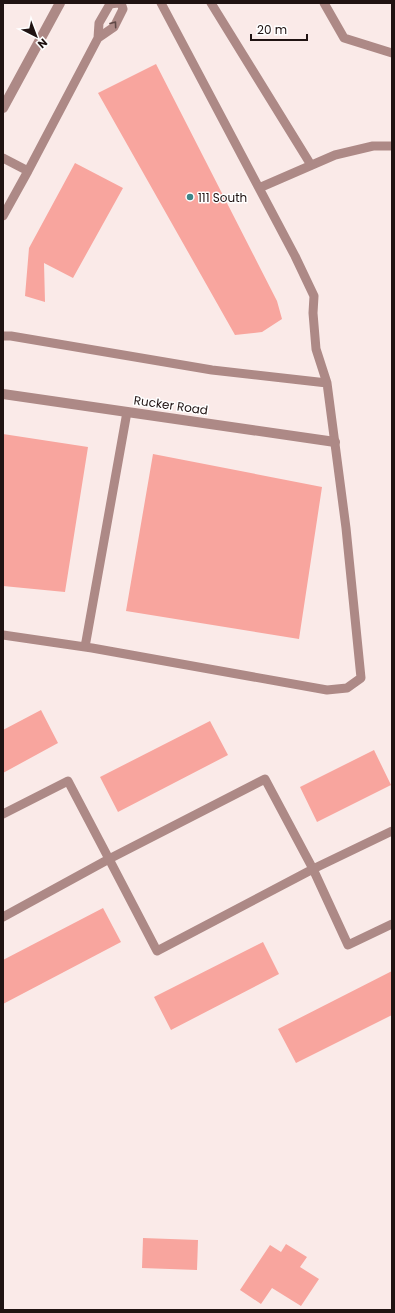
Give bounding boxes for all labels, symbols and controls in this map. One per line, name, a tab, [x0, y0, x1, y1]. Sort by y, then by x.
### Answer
north arrow	[16, 16, 56, 56]
scale bar	[251, 16, 307, 42]
one-way arrow	[110, 21, 117, 28]
text: 20 m	[257, 21, 287, 38]
text: N	[34, 35, 51, 52]
place label: 111 South	[198, 189, 247, 206]
marker: 111 South	[185, 192, 195, 202]
street label: Rucker Road	[133, 391, 209, 419]

